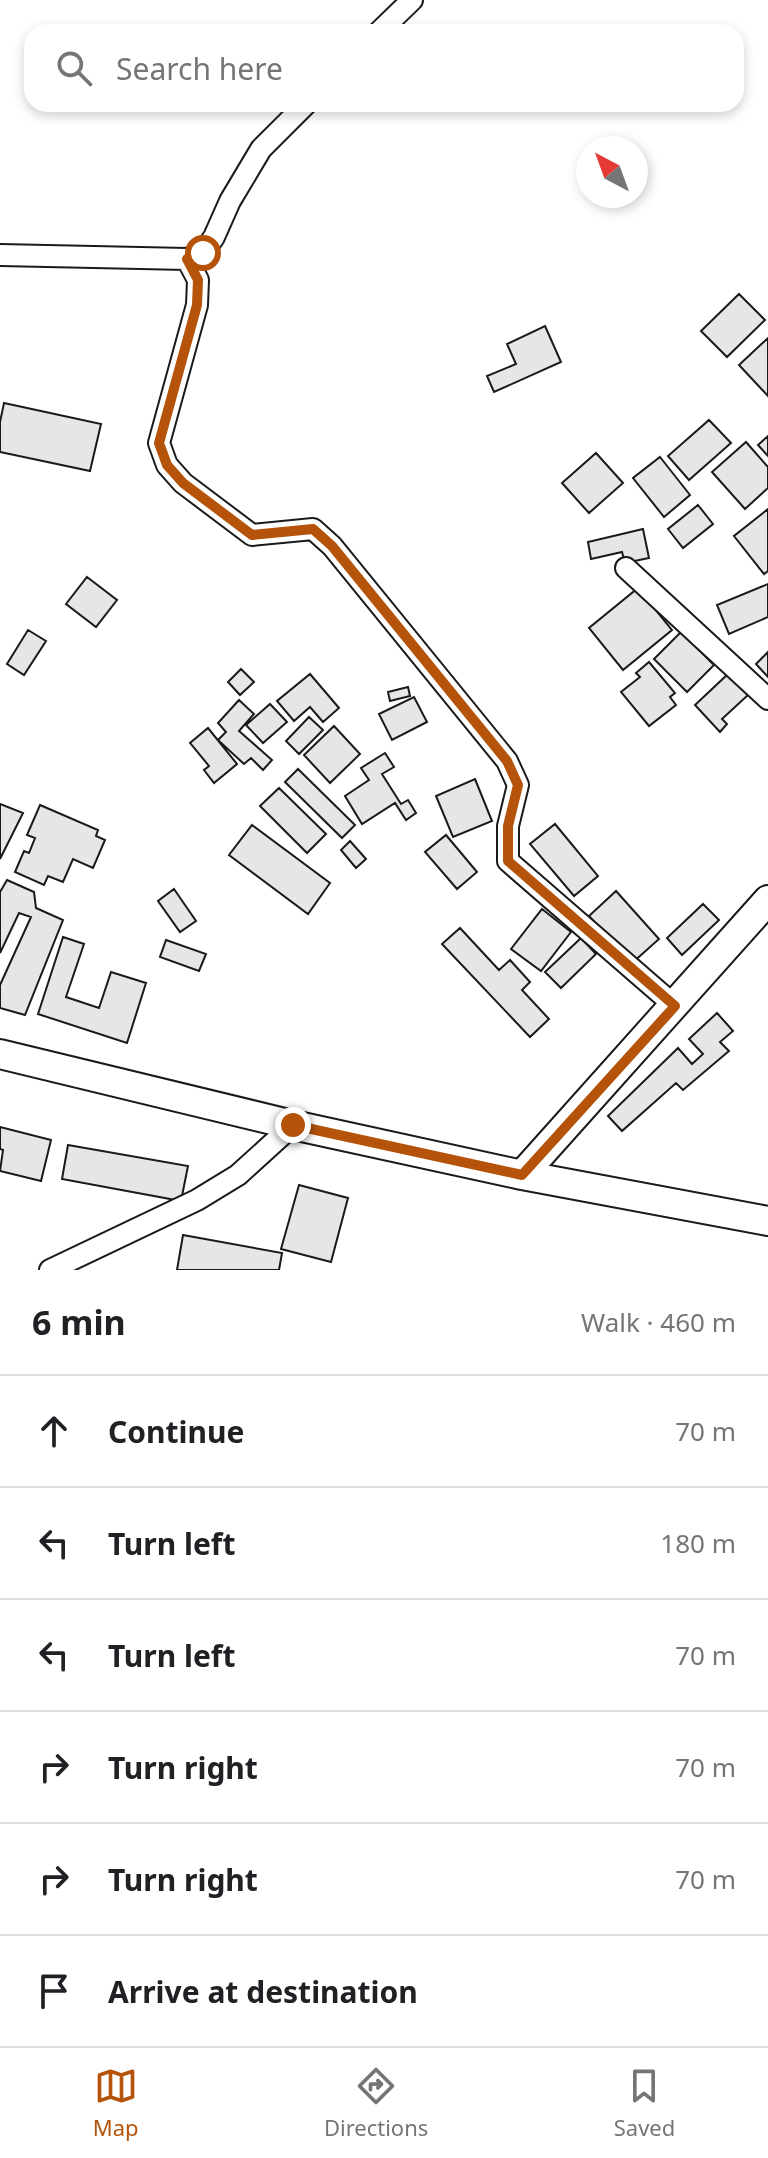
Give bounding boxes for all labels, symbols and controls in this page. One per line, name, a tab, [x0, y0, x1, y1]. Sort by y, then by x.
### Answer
search box	[24, 24, 744, 112]
icon: search	[52, 46, 96, 90]
text: Search here	[116, 48, 283, 89]
north arrow	[576, 136, 648, 208]
route start	[185, 235, 221, 271]
route end	[275, 1107, 311, 1143]
text: 6 min	[32, 1299, 126, 1345]
text: Walk · 460 m	[581, 1304, 736, 1340]
icon: ahead	[32, 1409, 76, 1453]
text: Continue	[108, 1411, 244, 1452]
text: 70 m	[675, 1413, 736, 1449]
icon: left	[32, 1521, 76, 1565]
text: Turn left	[108, 1523, 236, 1564]
text: 180 m	[660, 1525, 736, 1561]
icon: left	[32, 1633, 76, 1677]
text: Turn left	[108, 1635, 236, 1676]
text: 70 m	[675, 1637, 736, 1673]
icon: right	[32, 1745, 76, 1789]
text: Turn right	[108, 1747, 258, 1788]
text: 70 m	[675, 1749, 736, 1785]
icon: right	[32, 1857, 76, 1901]
text: Turn right	[108, 1859, 258, 1900]
text: 70 m	[675, 1861, 736, 1897]
icon: arrive	[32, 1969, 76, 2013]
text: Arrive at destination	[108, 1971, 418, 2012]
tab: Map	[93, 2064, 139, 2142]
tab: Directions	[324, 2064, 428, 2142]
tab: Saved	[614, 2064, 675, 2142]

